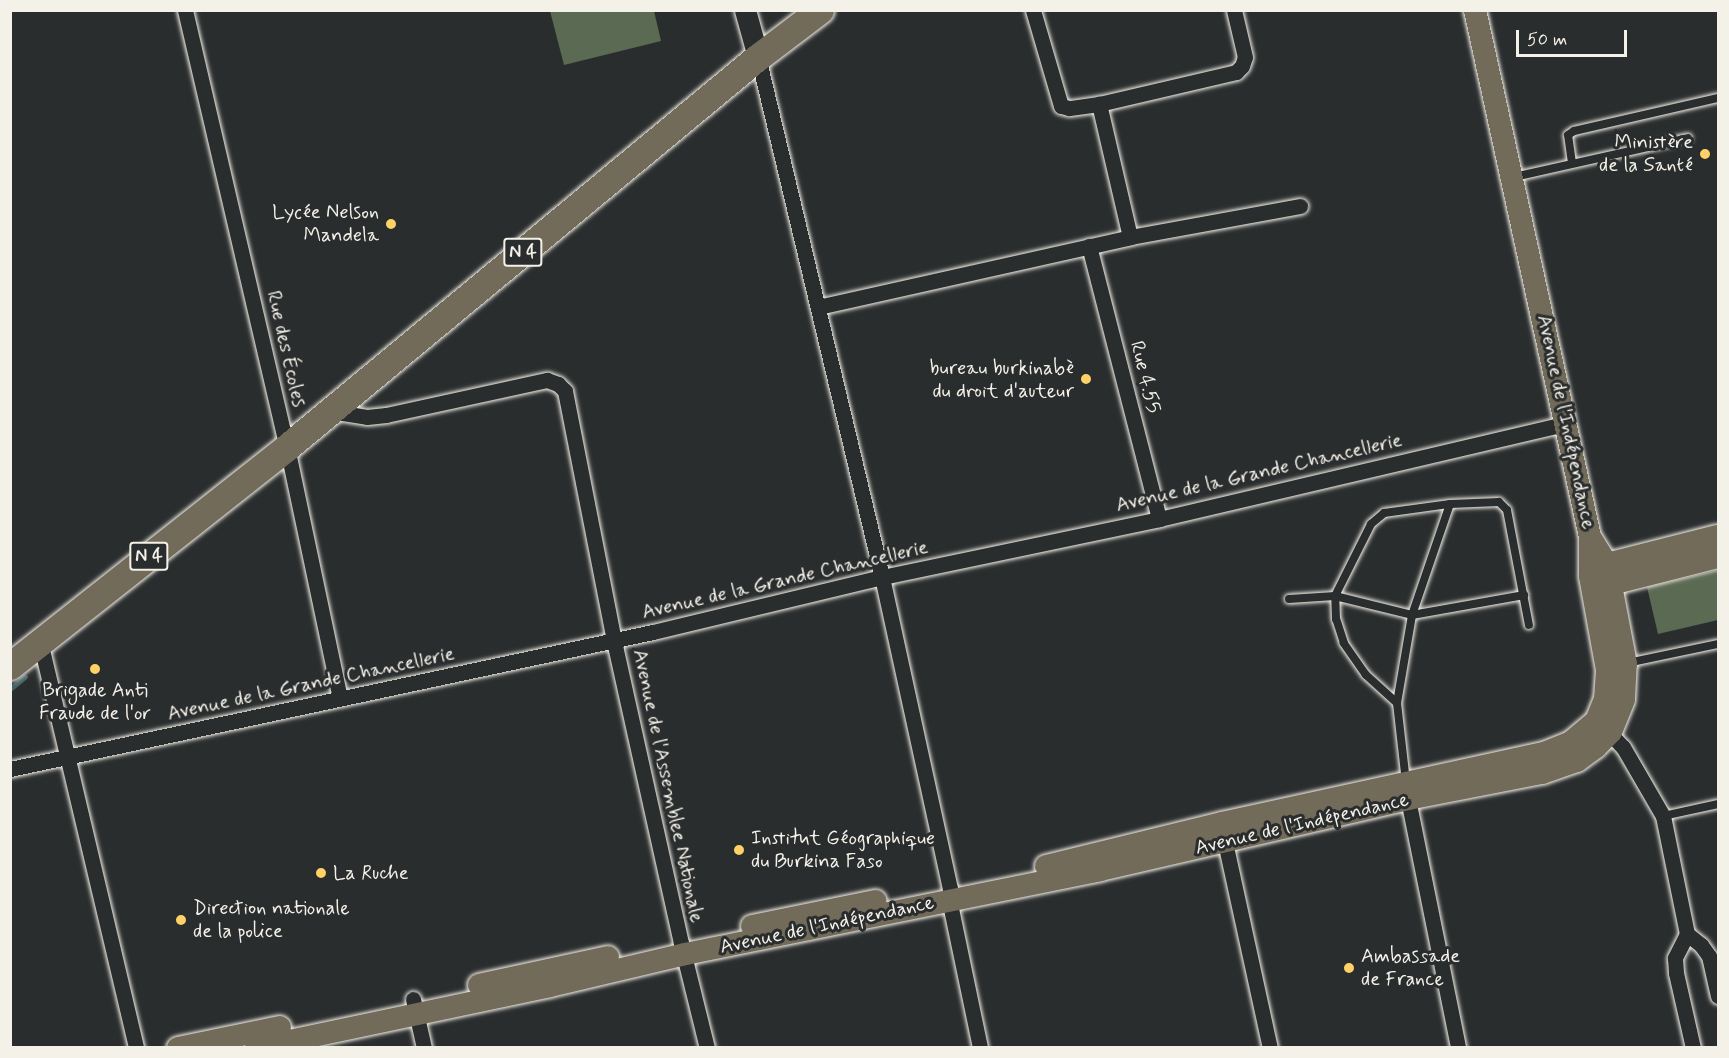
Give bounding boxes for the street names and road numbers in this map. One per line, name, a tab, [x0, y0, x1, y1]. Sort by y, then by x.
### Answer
road number: N 4	[502, 237, 544, 267]
street label: Rue des Écoles	[261, 288, 311, 410]
street label: Avenue de l'Indépendance	[1531, 312, 1601, 532]
street label: Rue 4.55	[1124, 338, 1166, 416]
street label: Avenue de la Grande Chancellerie	[1115, 429, 1403, 517]
street label: Avenue de la Grande Chancellerie	[641, 536, 929, 624]
road number: N 4	[128, 541, 170, 571]
street label: Avenue de la Grande Chancellerie	[166, 642, 456, 726]
street label: Avenue de l'Assemblee Nationale	[627, 646, 709, 926]
street label: Avenue de l'Indépendance	[1192, 788, 1412, 860]
street label: Avenue de l'Indépendance	[717, 890, 937, 960]

